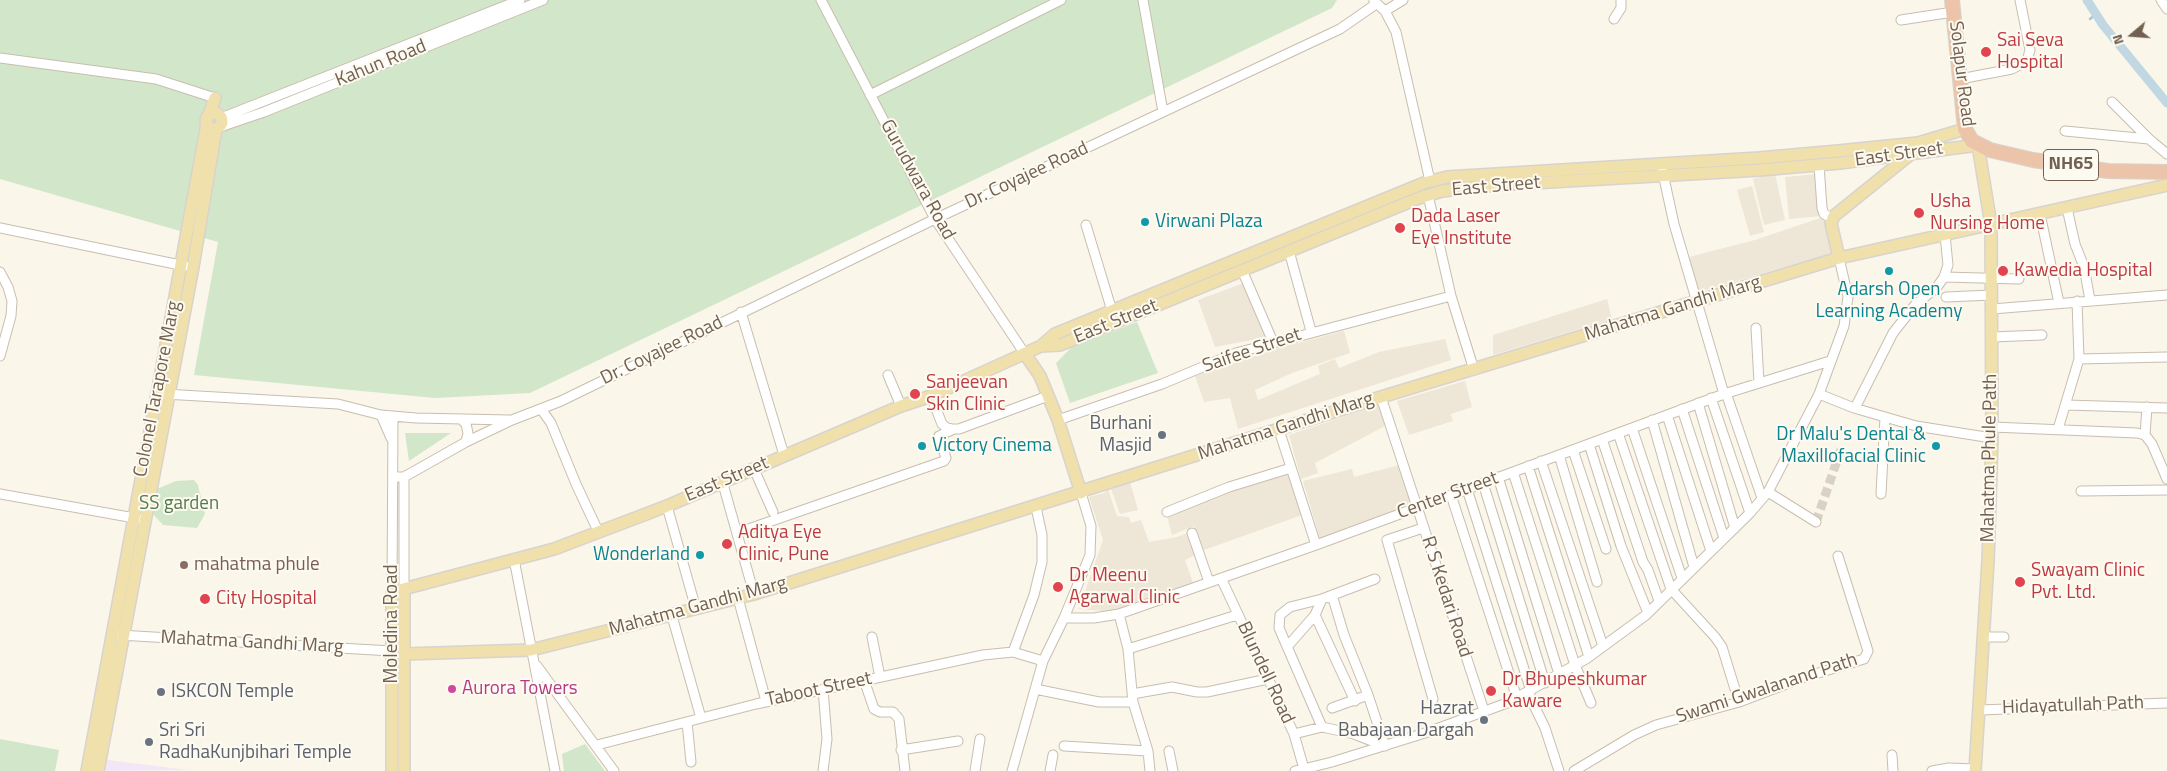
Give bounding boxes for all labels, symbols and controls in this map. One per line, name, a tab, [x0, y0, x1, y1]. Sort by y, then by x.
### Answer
north arrow	[2107, 10, 2157, 60]
street label: Solapur Road	[1943, 20, 1979, 128]
place label: Sai Seva Hospital	[1997, 30, 2063, 74]
text: N	[2106, 32, 2129, 48]
street label: Kahun Road	[332, 35, 430, 93]
marker: Sai Seva Hospital	[1979, 45, 1993, 59]
street label: Gurudwara Road	[875, 116, 959, 244]
street label: Dr. Coyajee Road	[962, 138, 1092, 214]
street label: East Street	[1853, 138, 1945, 172]
road number: NH65	[2044, 150, 2098, 180]
street label: East Street	[1451, 172, 1541, 202]
place label: Usha Nursing Home	[1930, 191, 2045, 235]
place label: Dada Laser Eye Institute	[1411, 206, 1512, 250]
marker: Usha Nursing Home	[1912, 206, 1926, 220]
place label: Virwani Plaza	[1155, 211, 1263, 233]
marker: Virwani Plaza	[1139, 216, 1151, 228]
marker: Dada Laser Eye Institute	[1393, 221, 1407, 235]
place label: Kawedia Hospital	[2014, 260, 2153, 282]
marker: Kawedia Hospital	[1996, 264, 2010, 278]
marker: Adarsh Open Learning Academy	[1883, 265, 1895, 277]
street label: Mahatma Gandhi Marg	[1582, 271, 1764, 347]
place label: Adarsh Open Learning Academy	[1816, 279, 1962, 323]
street label: East Street	[1071, 295, 1161, 349]
street label: Colonel Tarapore Marg	[130, 299, 186, 479]
street label: Dr. Coyajee Road	[597, 312, 727, 390]
street label: Saifee Street	[1200, 324, 1304, 378]
place label: Sanjeevan Skin Clinic	[926, 372, 1008, 416]
street label: Mahatma Phule Path	[1977, 373, 2003, 543]
marker: Sanjeevan Skin Clinic	[908, 387, 922, 401]
street label: Mahatma Gandhi Marg	[1195, 388, 1377, 466]
place label: Burhani Masjid	[1090, 413, 1152, 457]
place label: Dr Malu's Dental & Maxillofacial Clinic	[1776, 424, 1926, 468]
marker: Burhani Masjid	[1156, 429, 1168, 441]
place label: Victory Cinema	[932, 435, 1052, 457]
marker: Victory Cinema	[916, 440, 928, 452]
marker: Dr Malu's Dental & Maxillofacial Clinic	[1930, 440, 1942, 452]
street label: East Street	[682, 452, 772, 508]
street label: Center Street	[1394, 467, 1502, 525]
park label: SS garden	[139, 493, 219, 515]
place label: Aditya Eye Clinic, Pune	[738, 522, 829, 566]
street label: R S Kedari Road	[1416, 534, 1476, 660]
marker: Aditya Eye Clinic, Pune	[720, 537, 734, 551]
place label: Wonderland	[593, 544, 690, 566]
marker: Wonderland	[694, 549, 706, 561]
place label: mahatma phule	[194, 554, 320, 576]
marker: mahatma phule	[178, 559, 190, 571]
place label: Swayam Clinic Pvt. Ltd.	[2031, 560, 2145, 604]
street label: Moledina Road	[381, 564, 403, 684]
place label: Dr Meenu Agarwal Clinic	[1069, 565, 1180, 609]
street label: Mahatma Gandhi Marg	[607, 572, 789, 642]
marker: Swayam Clinic Pvt. Ltd.	[2013, 575, 2027, 589]
marker: Dr Meenu Agarwal Clinic	[1051, 580, 1065, 594]
place label: City Hospital	[216, 588, 317, 610]
marker: City Hospital	[198, 592, 212, 606]
street label: Blundell Road	[1231, 618, 1299, 728]
street label: Mahatma Gandhi Marg	[160, 627, 344, 659]
street label: Swami Gwalanand Path	[1673, 649, 1861, 729]
street label: Taboot Street	[764, 668, 874, 712]
place label: Dr Bhupeshkumar Kaware	[1502, 669, 1647, 713]
place label: Aurora Towers	[462, 678, 578, 700]
place label: ISKCON Temple	[171, 681, 294, 703]
marker: Aurora Towers	[446, 683, 458, 695]
marker: Dr Bhupeshkumar Kaware	[1484, 684, 1498, 698]
marker: ISKCON Temple	[155, 686, 167, 698]
street label: Hidayatullah Path	[2002, 692, 2144, 720]
place label: Hazrat Babajaan Dargah	[1338, 698, 1474, 742]
marker: Hazrat Babajaan Dargah	[1478, 714, 1490, 726]
place label: Sri Sri RadhaKunjbihari Temple	[159, 720, 352, 764]
marker: Sri Sri RadhaKunjbihari Temple	[143, 736, 155, 748]

